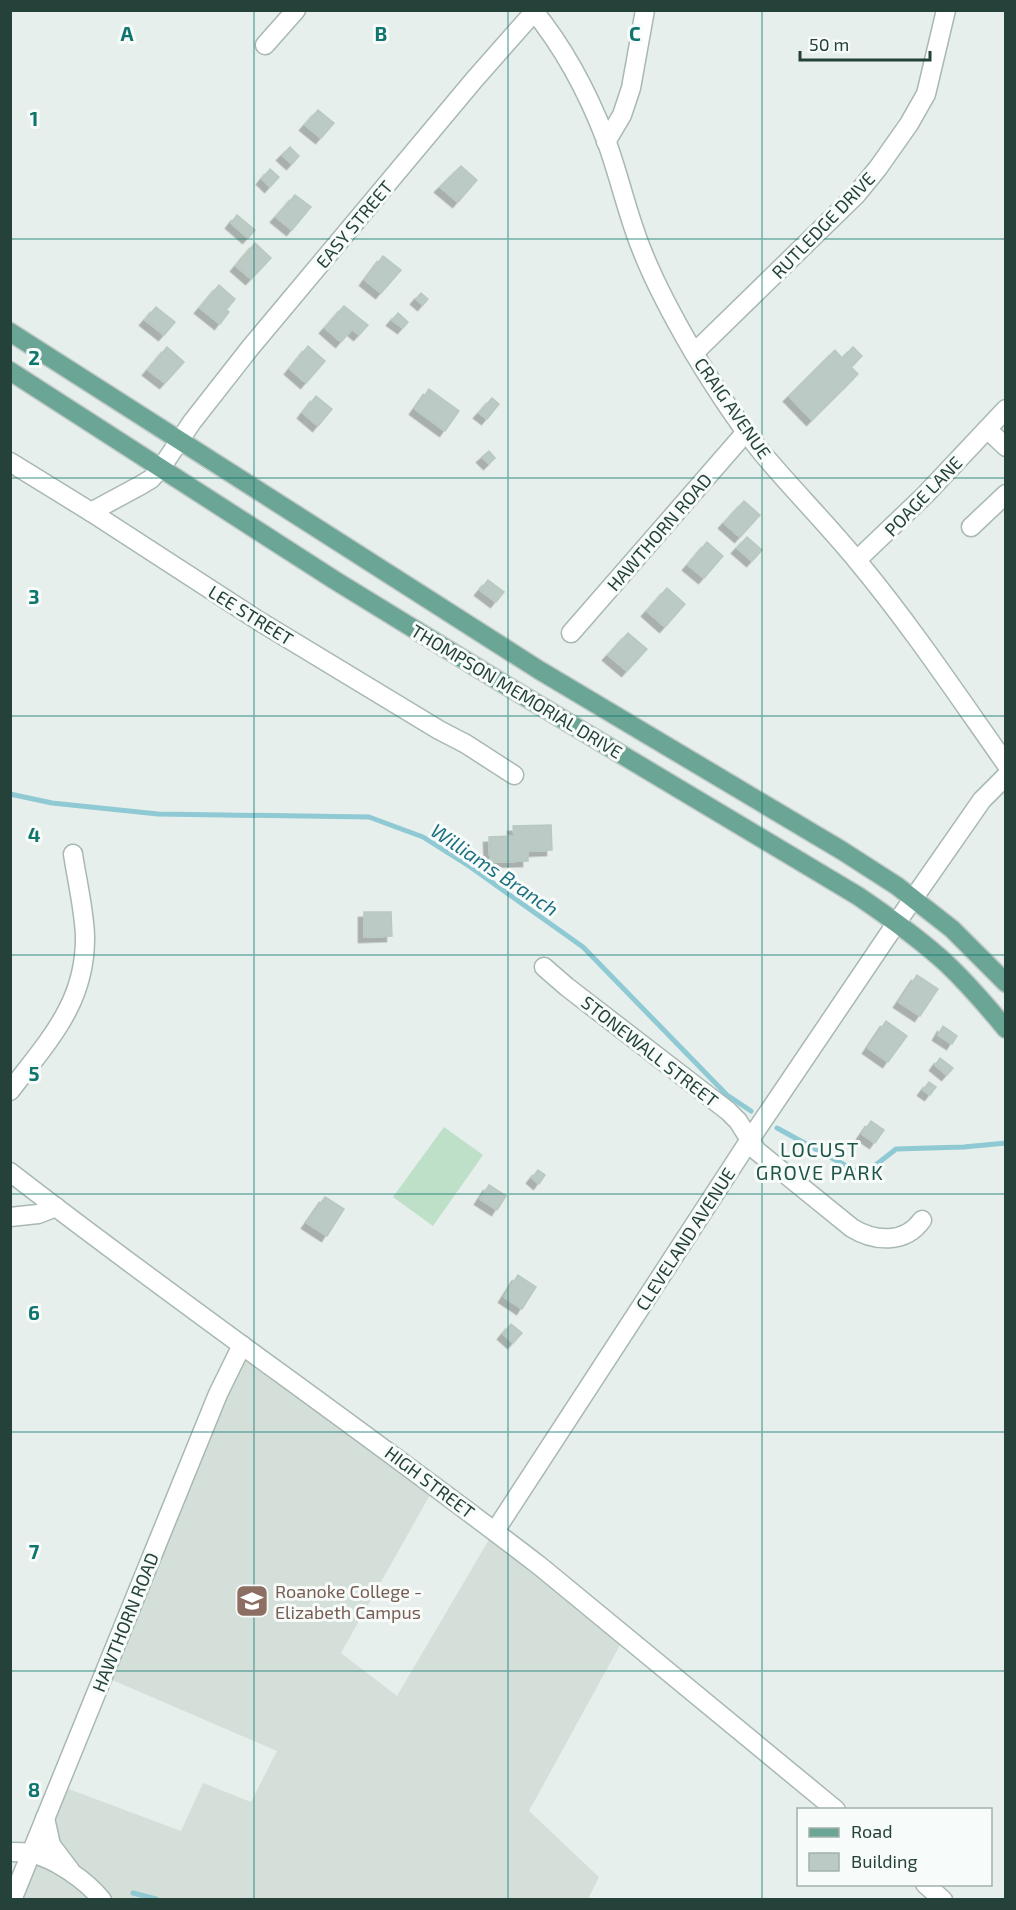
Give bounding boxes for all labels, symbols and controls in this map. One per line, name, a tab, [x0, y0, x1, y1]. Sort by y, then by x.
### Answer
text: A	[120, 21, 134, 45]
text: B	[375, 21, 387, 45]
text: C	[629, 21, 641, 45]
scale bar	[800, 24, 930, 62]
text: 50 m	[809, 33, 849, 55]
text: 1	[30, 106, 38, 130]
street label: RUTLEDGE DRIVE	[767, 167, 879, 283]
street label: EASY STREET	[311, 175, 397, 272]
text: 2	[28, 345, 40, 369]
street label: CRAIG AVENUE	[690, 353, 776, 463]
street label: POAGE LANE	[880, 452, 966, 540]
street label: HAWTHORN ROAD	[602, 469, 716, 595]
street label: LEE STREET	[205, 580, 298, 650]
text: 3	[28, 584, 40, 608]
street label: THOMPSON MEMORIAL DRIVE	[408, 619, 626, 763]
water label: Williams Branch	[427, 818, 563, 920]
text: 4	[28, 822, 41, 846]
street label: STONEWALL STREET	[577, 991, 723, 1112]
text: 5	[28, 1061, 40, 1085]
district label: LOCUST GROVE PARK	[756, 1137, 884, 1184]
street label: CLEVELAND AVENUE	[631, 1164, 739, 1314]
text: 6	[28, 1300, 40, 1324]
street label: HIGH STREET	[381, 1441, 480, 1523]
text: 7	[29, 1539, 40, 1563]
street label: HAWTHORN ROAD	[87, 1549, 163, 1695]
place label: Roanoke College - Elizabeth Campus	[275, 1580, 422, 1623]
school or university icon: Roanoke College - Elizabeth Campus	[234, 1583, 270, 1619]
text: 8	[28, 1777, 40, 1801]
legend	[797, 1808, 992, 1886]
text: Road	[851, 1820, 892, 1842]
text: Building	[851, 1850, 918, 1872]

